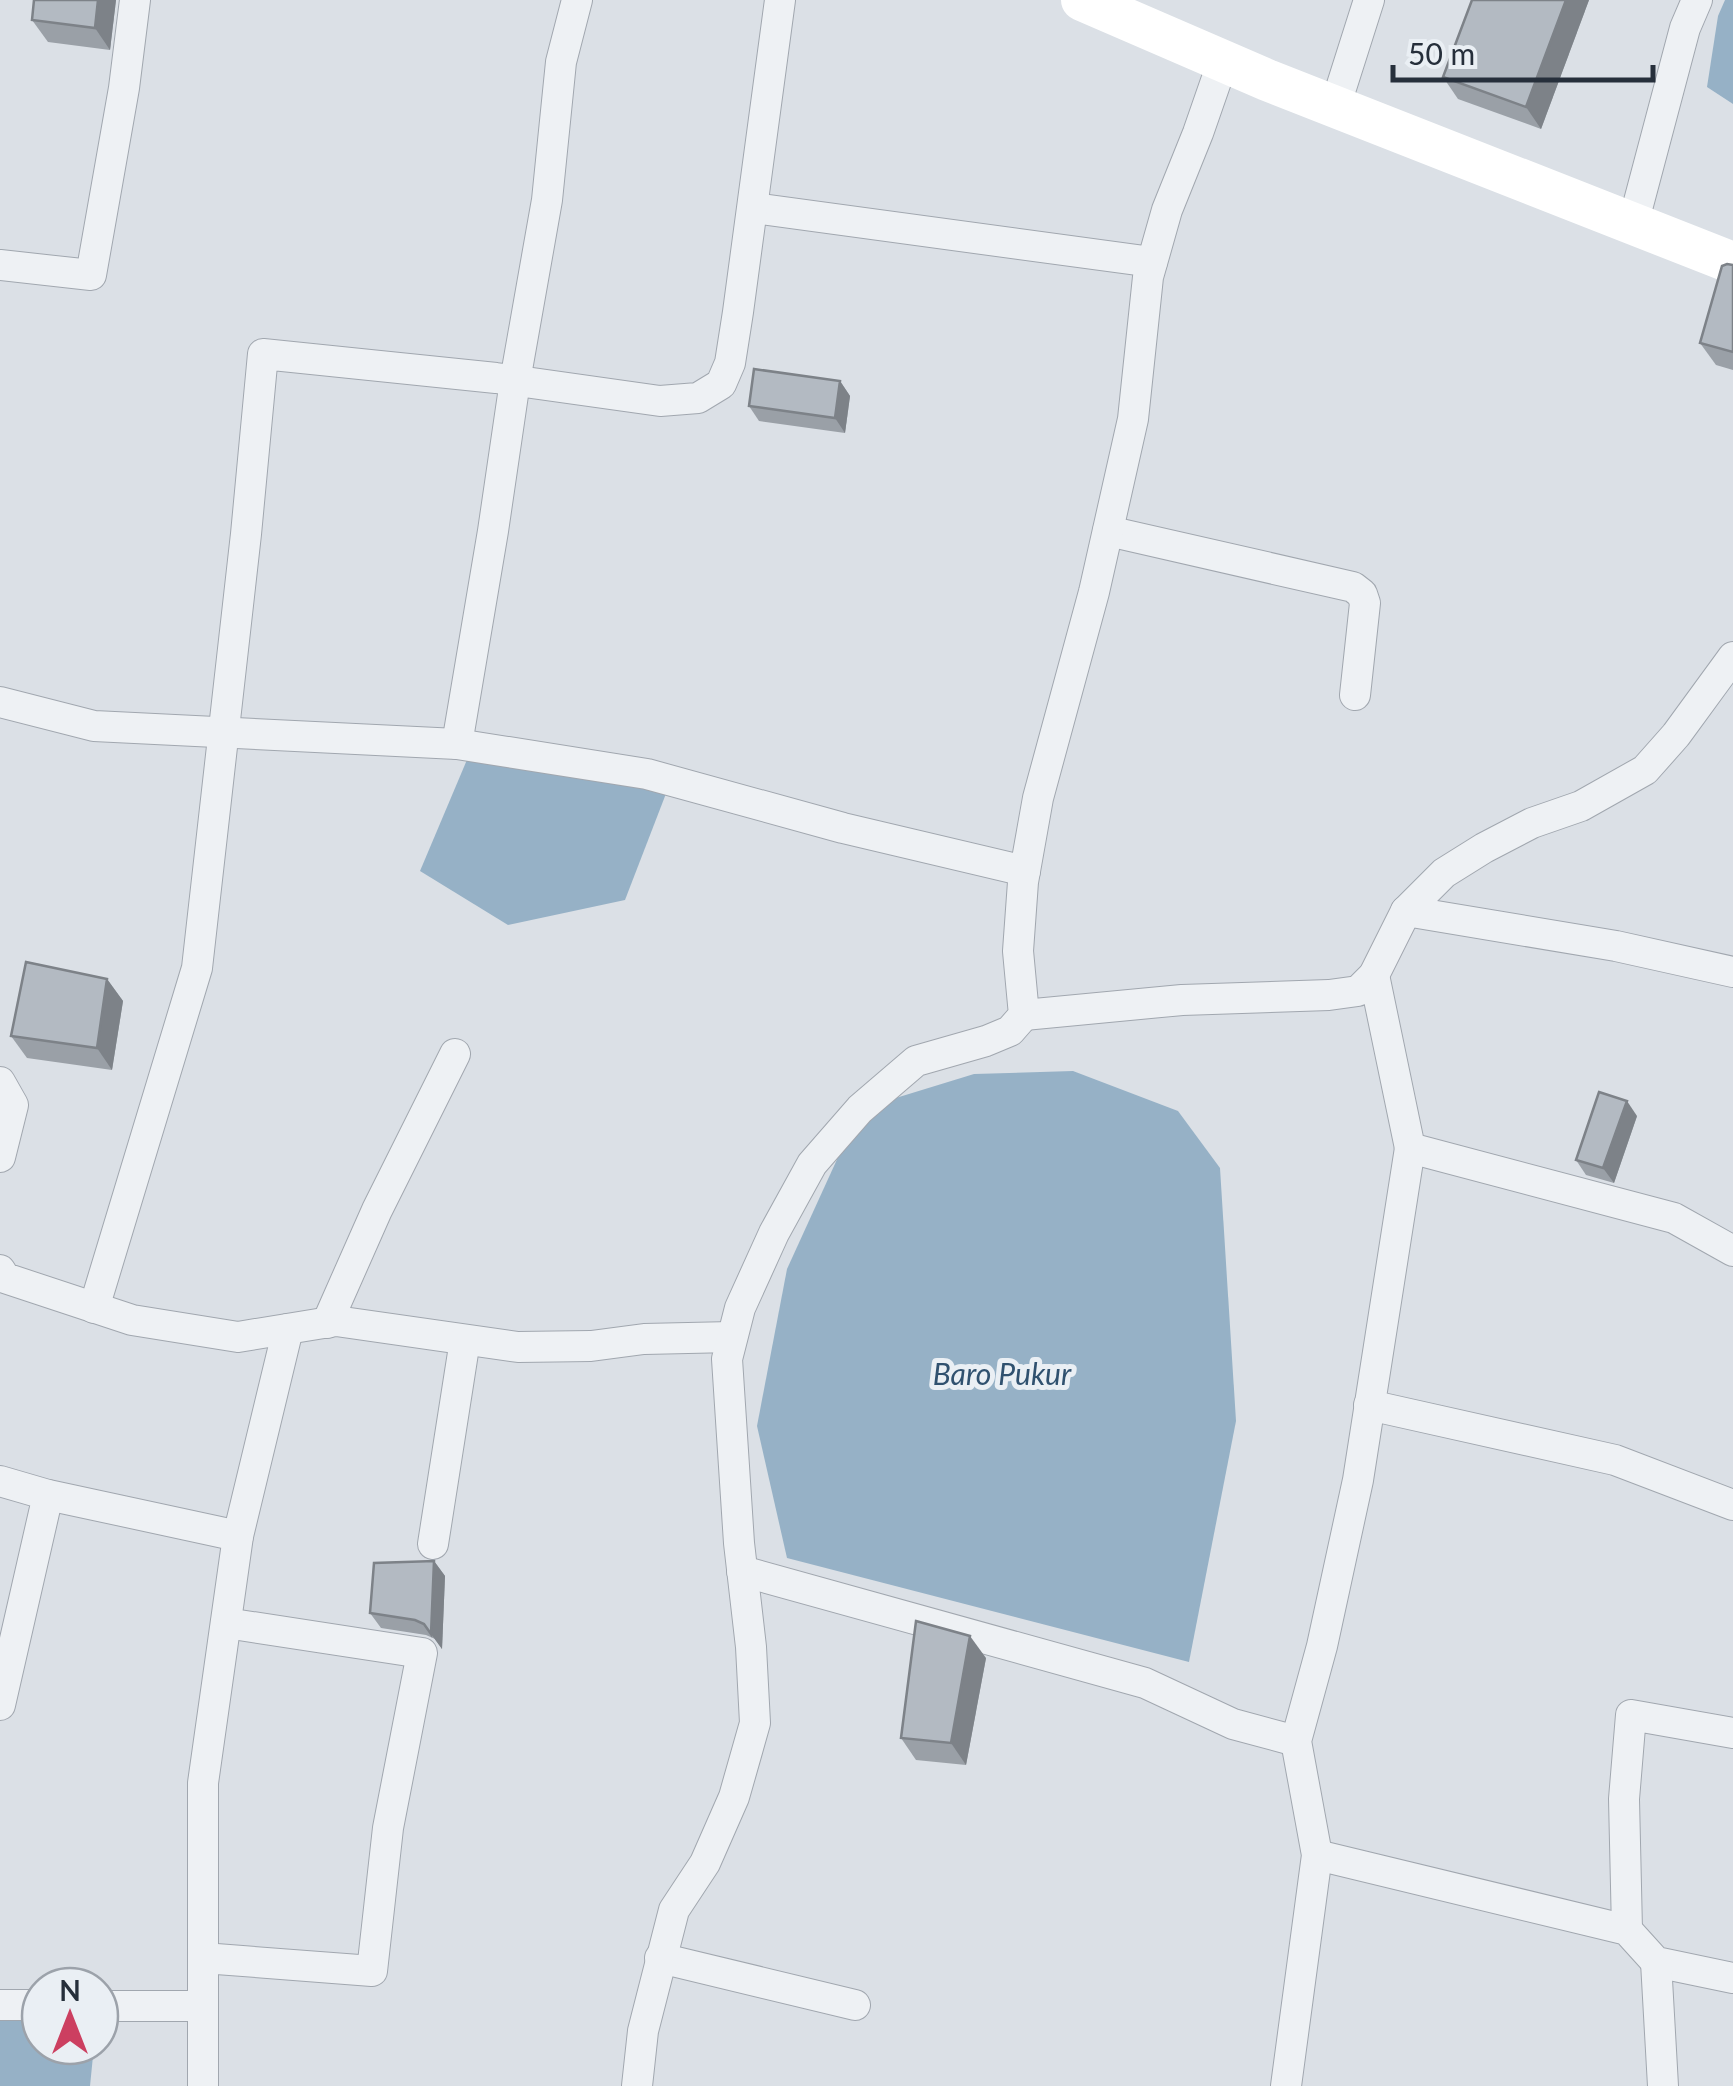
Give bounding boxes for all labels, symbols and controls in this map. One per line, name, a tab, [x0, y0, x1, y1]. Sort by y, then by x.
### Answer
scale bar	[1393, 20, 1653, 82]
text: 50 m	[1408, 35, 1475, 71]
water label: Baro Pukur	[933, 1355, 1072, 1391]
north arrow	[20, 1966, 120, 2066]
text: N	[59, 1973, 81, 2007]

